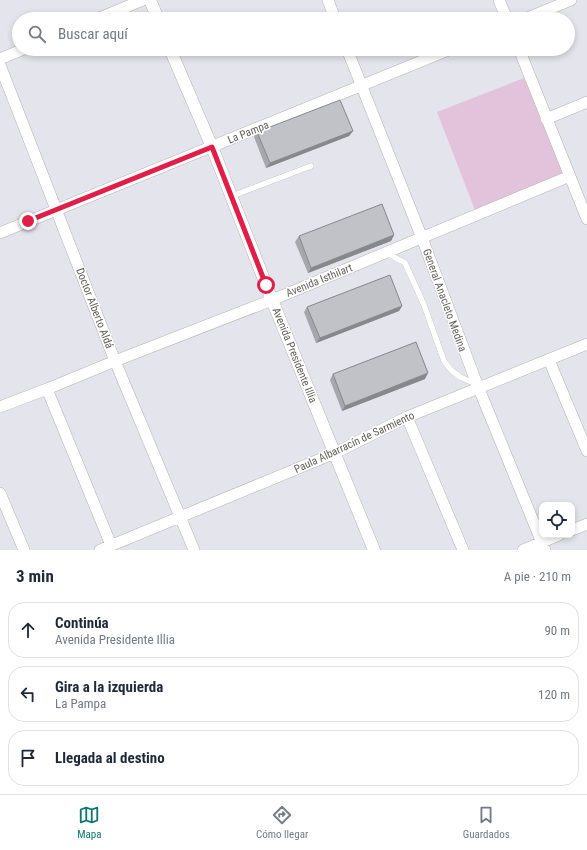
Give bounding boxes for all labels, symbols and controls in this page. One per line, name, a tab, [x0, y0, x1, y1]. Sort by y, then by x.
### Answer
search box	[12, 12, 575, 56]
icon: search	[26, 23, 48, 45]
text: Buscar aquí	[58, 25, 128, 43]
street label: La Pampa	[226, 118, 271, 147]
route end	[19, 212, 37, 230]
street label: General Anacleto Medina	[420, 247, 469, 353]
street label: Avenida Isthilart	[284, 261, 354, 300]
street label: Doctor Alberto Aldá	[73, 266, 116, 350]
route start	[257, 276, 275, 294]
street label: Avenida Presidente Illia	[270, 306, 320, 405]
street label: Paula Albarracín de Sarmiento	[292, 409, 417, 476]
map controls	[539, 502, 575, 538]
button: locate	[539, 502, 575, 538]
text: 3 min	[16, 566, 54, 586]
text: A pie · 210 m	[504, 569, 571, 584]
text: Continúa	[55, 614, 109, 632]
icon: ahead	[17, 619, 39, 641]
text: 90 m	[544, 623, 570, 638]
text: Avenida Presidente Illia	[55, 632, 175, 647]
text: Gira a la izquierda	[55, 678, 163, 696]
icon: left	[17, 683, 39, 705]
text: 120 m	[538, 687, 570, 702]
text: La Pampa	[55, 696, 106, 711]
icon: arrive	[17, 747, 39, 769]
text: Llegada al destino	[55, 749, 165, 767]
tab: Mapa	[77, 804, 102, 841]
tab: Cómo llegar	[256, 804, 308, 841]
tab: Guardados	[463, 804, 510, 841]

